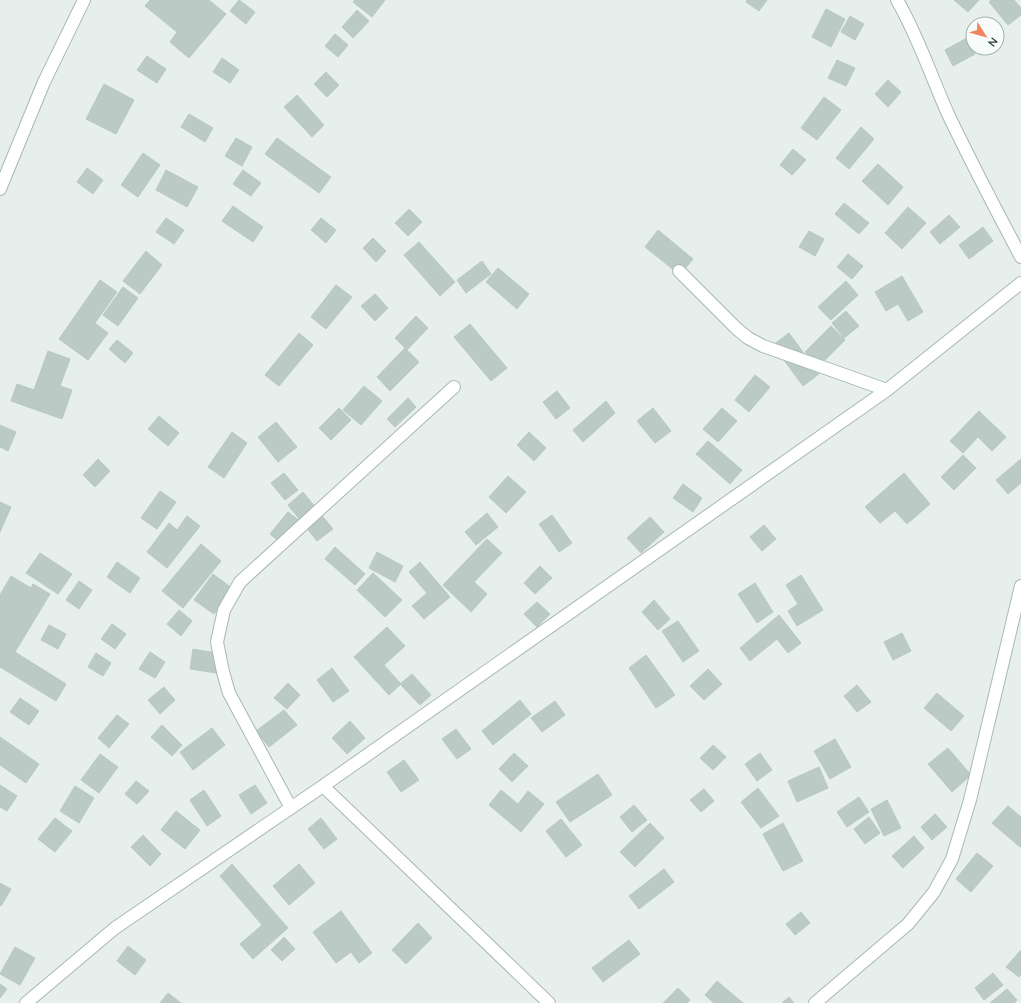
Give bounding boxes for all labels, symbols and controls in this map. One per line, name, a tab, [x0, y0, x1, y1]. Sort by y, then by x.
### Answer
north arrow	[965, 16, 1005, 56]
text: N	[985, 35, 1001, 49]

